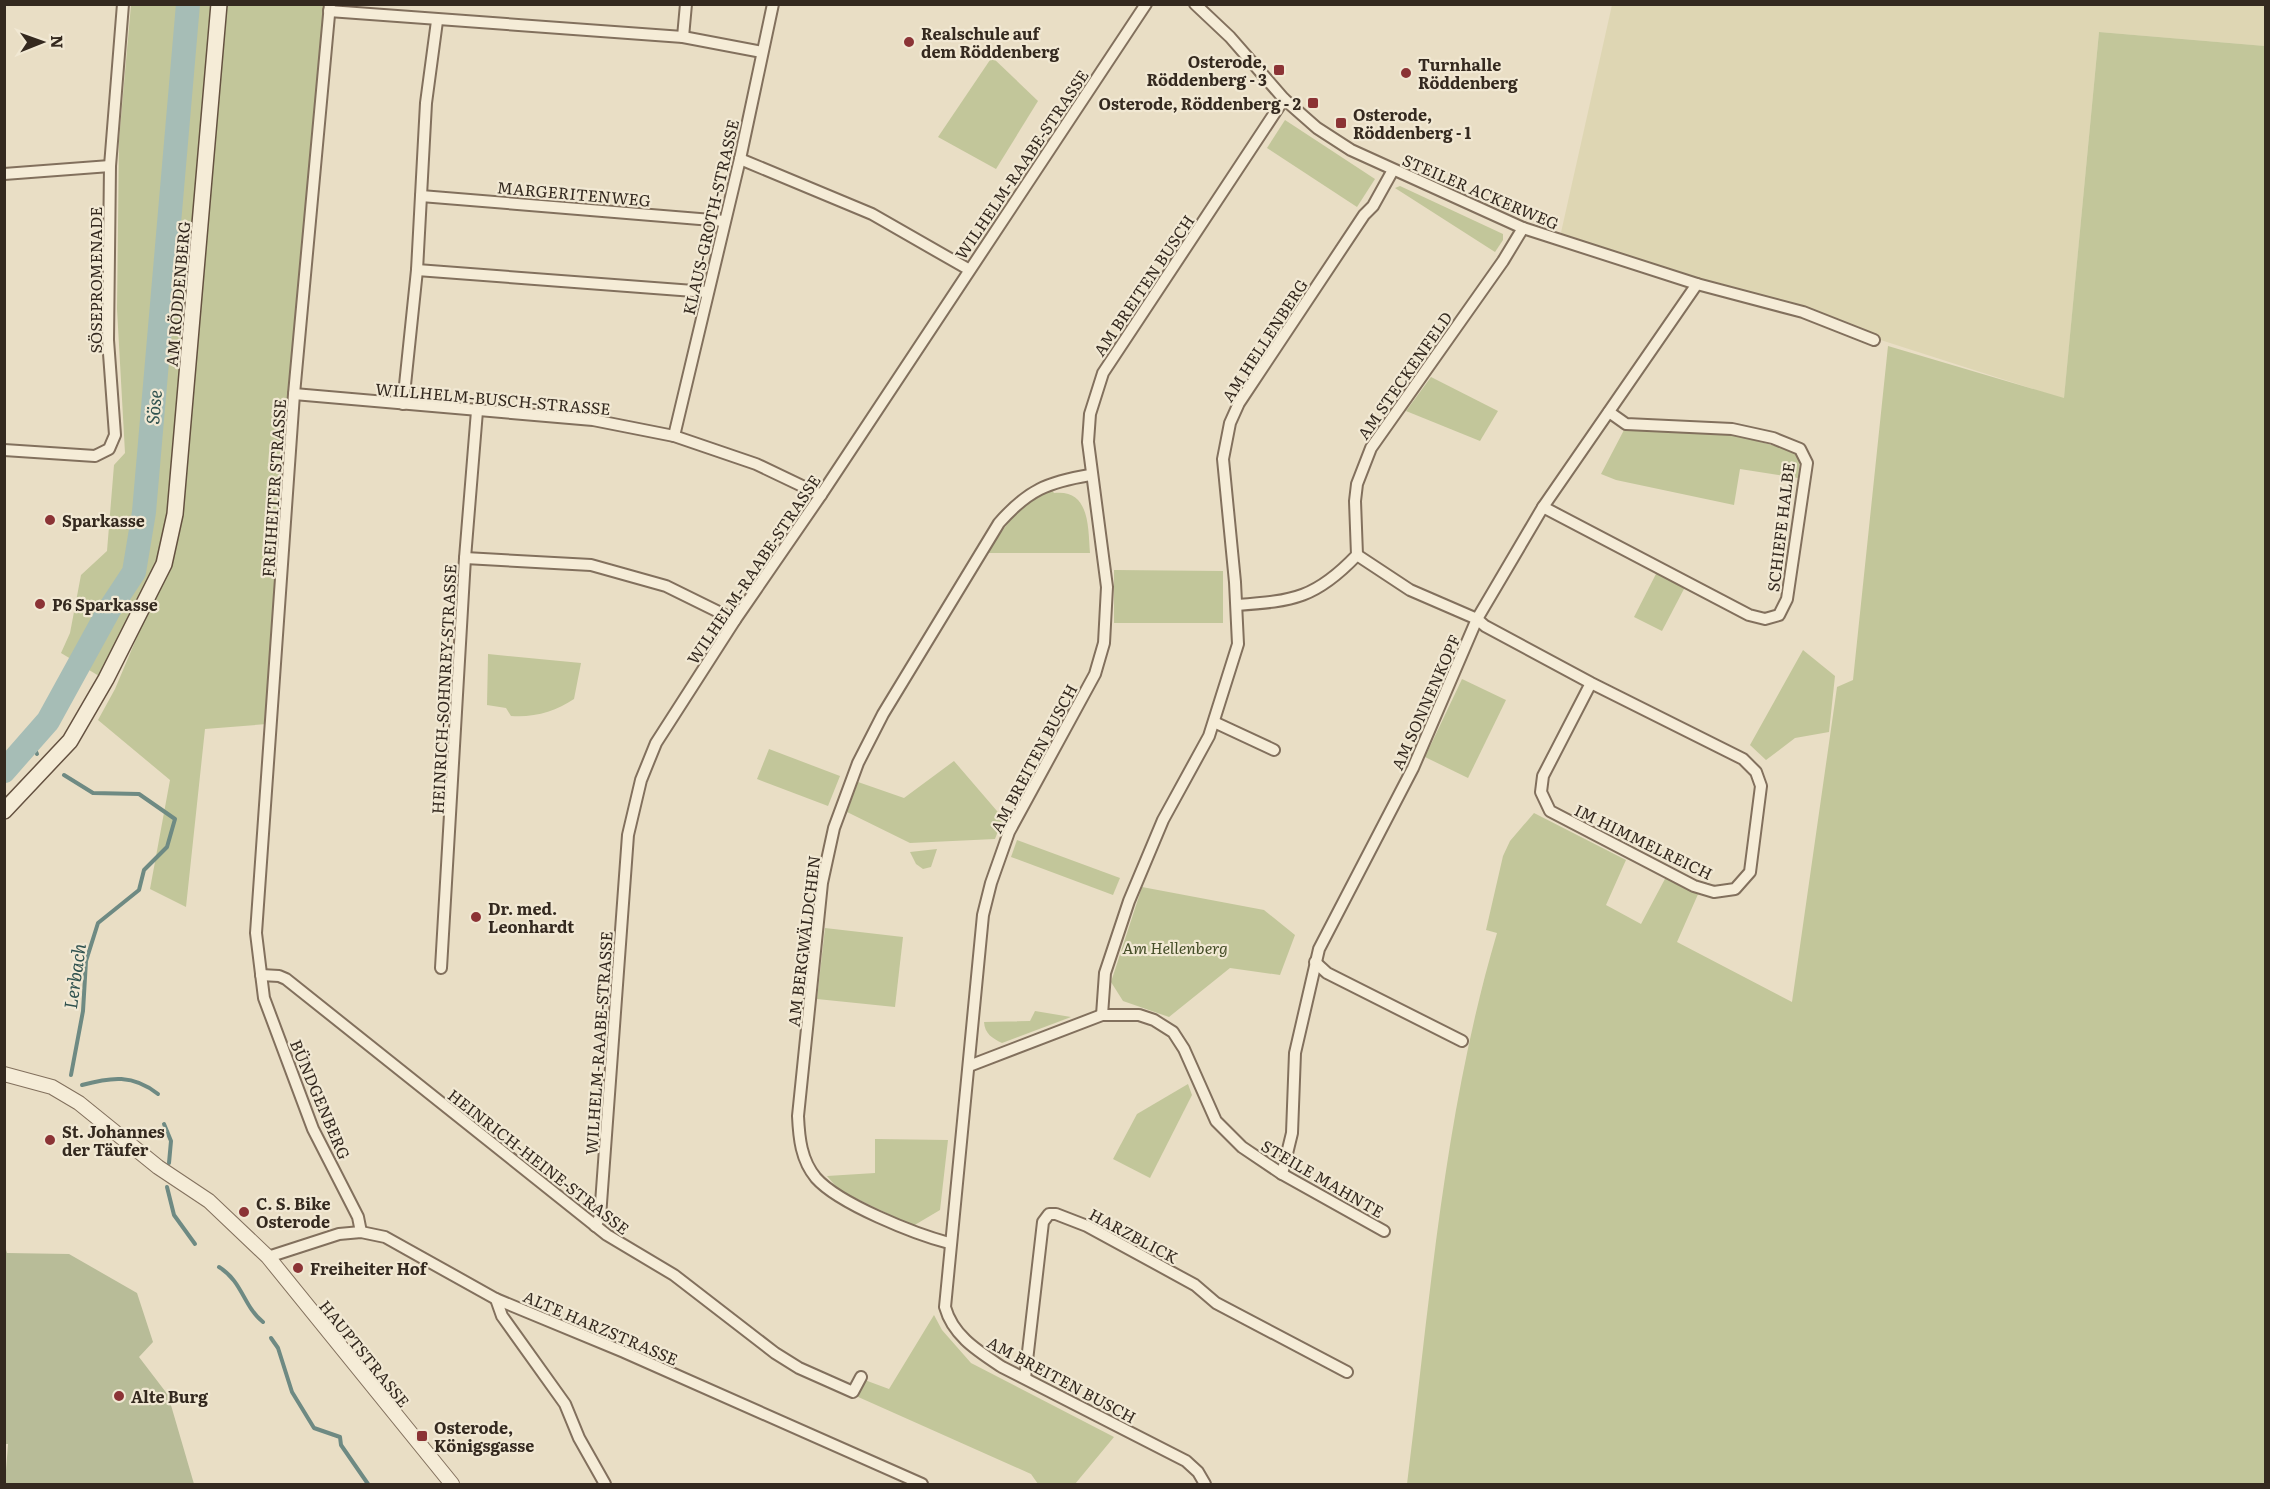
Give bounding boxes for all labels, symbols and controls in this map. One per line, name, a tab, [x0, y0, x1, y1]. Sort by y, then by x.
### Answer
north arrow	[12, 12, 72, 72]
place label: Realschule auf dem Röddenberg	[921, 21, 1060, 63]
text: N	[46, 35, 70, 49]
marker: Realschule auf dem Röddenberg	[902, 35, 916, 49]
place label: Osterode, Röddenberg - 3	[1147, 49, 1267, 91]
place label: Turnhalle Röddenberg	[1418, 52, 1518, 94]
marker: Osterode, Röddenberg - 3	[1272, 63, 1286, 77]
street label: WILHELM-RAABE-STRASSE	[948, 64, 1094, 264]
marker: Turnhalle Röddenberg	[1399, 66, 1413, 80]
place label: Osterode, Röddenberg - 2	[1098, 91, 1301, 115]
marker: Osterode, Röddenberg - 2	[1306, 96, 1320, 110]
place label: Osterode, Röddenberg - 1	[1353, 102, 1472, 144]
marker: Osterode, Röddenberg - 1	[1334, 116, 1348, 130]
street label: KLAUS-GROTH-STRASSE	[676, 117, 744, 317]
street label: STEILER ACKERWEG	[1399, 147, 1563, 235]
street label: MARGERITENWEG	[496, 174, 652, 212]
street label: SÖSEPROMENADE	[83, 207, 107, 354]
street label: AM BREITEN BUSCH	[1087, 210, 1199, 360]
street label: AM RÖDDENBERG	[159, 220, 195, 368]
street label: AM HELLENBERG	[1215, 274, 1313, 406]
street label: AM STECKENFELD	[1351, 306, 1457, 444]
street label: WILLHELM-BUSCH-STRASSE	[374, 376, 612, 420]
water label: Söse	[138, 389, 168, 425]
street label: FREIHEITER STRASSE	[255, 398, 291, 578]
street label: SCHIEFE HALBE	[1760, 461, 1800, 593]
street label: WILHELM-RAABE-STRASSE	[680, 469, 826, 669]
place label: Sparkasse	[62, 508, 145, 532]
marker: Sparkasse	[43, 513, 57, 527]
street label: HEINRICH-SOHNREY-STRASSE	[424, 563, 462, 815]
place label: P6 Sparkasse	[52, 592, 158, 616]
marker: P6 Sparkasse	[33, 597, 47, 611]
street label: AM SONNENKOPF	[1384, 630, 1466, 774]
street label: AM BREITEN BUSCH	[983, 679, 1083, 837]
street label: IM HIMMELREICH	[1571, 797, 1717, 885]
street label: AM BERGWÄLDCHEN	[781, 854, 825, 1028]
place label: Dr. med. Leonhardt	[488, 896, 574, 938]
marker: Dr. med. Leonhardt	[469, 910, 483, 924]
street label: WILHELM-RAABE-STRASSE	[578, 930, 618, 1156]
park label: Am Hellenberg	[1122, 935, 1228, 959]
water label: Lerbach	[56, 941, 92, 1011]
street label: BÜNDGENBERG	[285, 1035, 357, 1163]
street label: HEINRICH-HEINE-STRASSE	[443, 1082, 635, 1240]
place label: St. Johannes der Täufer	[62, 1119, 165, 1161]
marker: St. Johannes der Täufer	[43, 1133, 57, 1147]
street label: STEILE MAHNTE	[1257, 1133, 1389, 1223]
place label: C. S. Bike Osterode	[256, 1191, 331, 1233]
street label: HARZBLICK	[1085, 1201, 1183, 1269]
marker: C. S. Bike Osterode	[237, 1205, 251, 1219]
place label: Freiheiter Hof	[310, 1256, 429, 1280]
marker: Freiheiter Hof	[291, 1261, 305, 1275]
street label: ALTE HARZSTRASSE	[520, 1283, 682, 1371]
street label: HAUPTSTRASSE	[314, 1294, 416, 1412]
street label: AM BREITEN BUSCH	[983, 1329, 1141, 1429]
place label: Alte Burg	[131, 1384, 208, 1408]
marker: Alte Burg	[112, 1389, 126, 1403]
place label: Osterode, Königsgasse	[434, 1415, 534, 1457]
marker: Osterode, Königsgasse	[415, 1429, 429, 1443]

